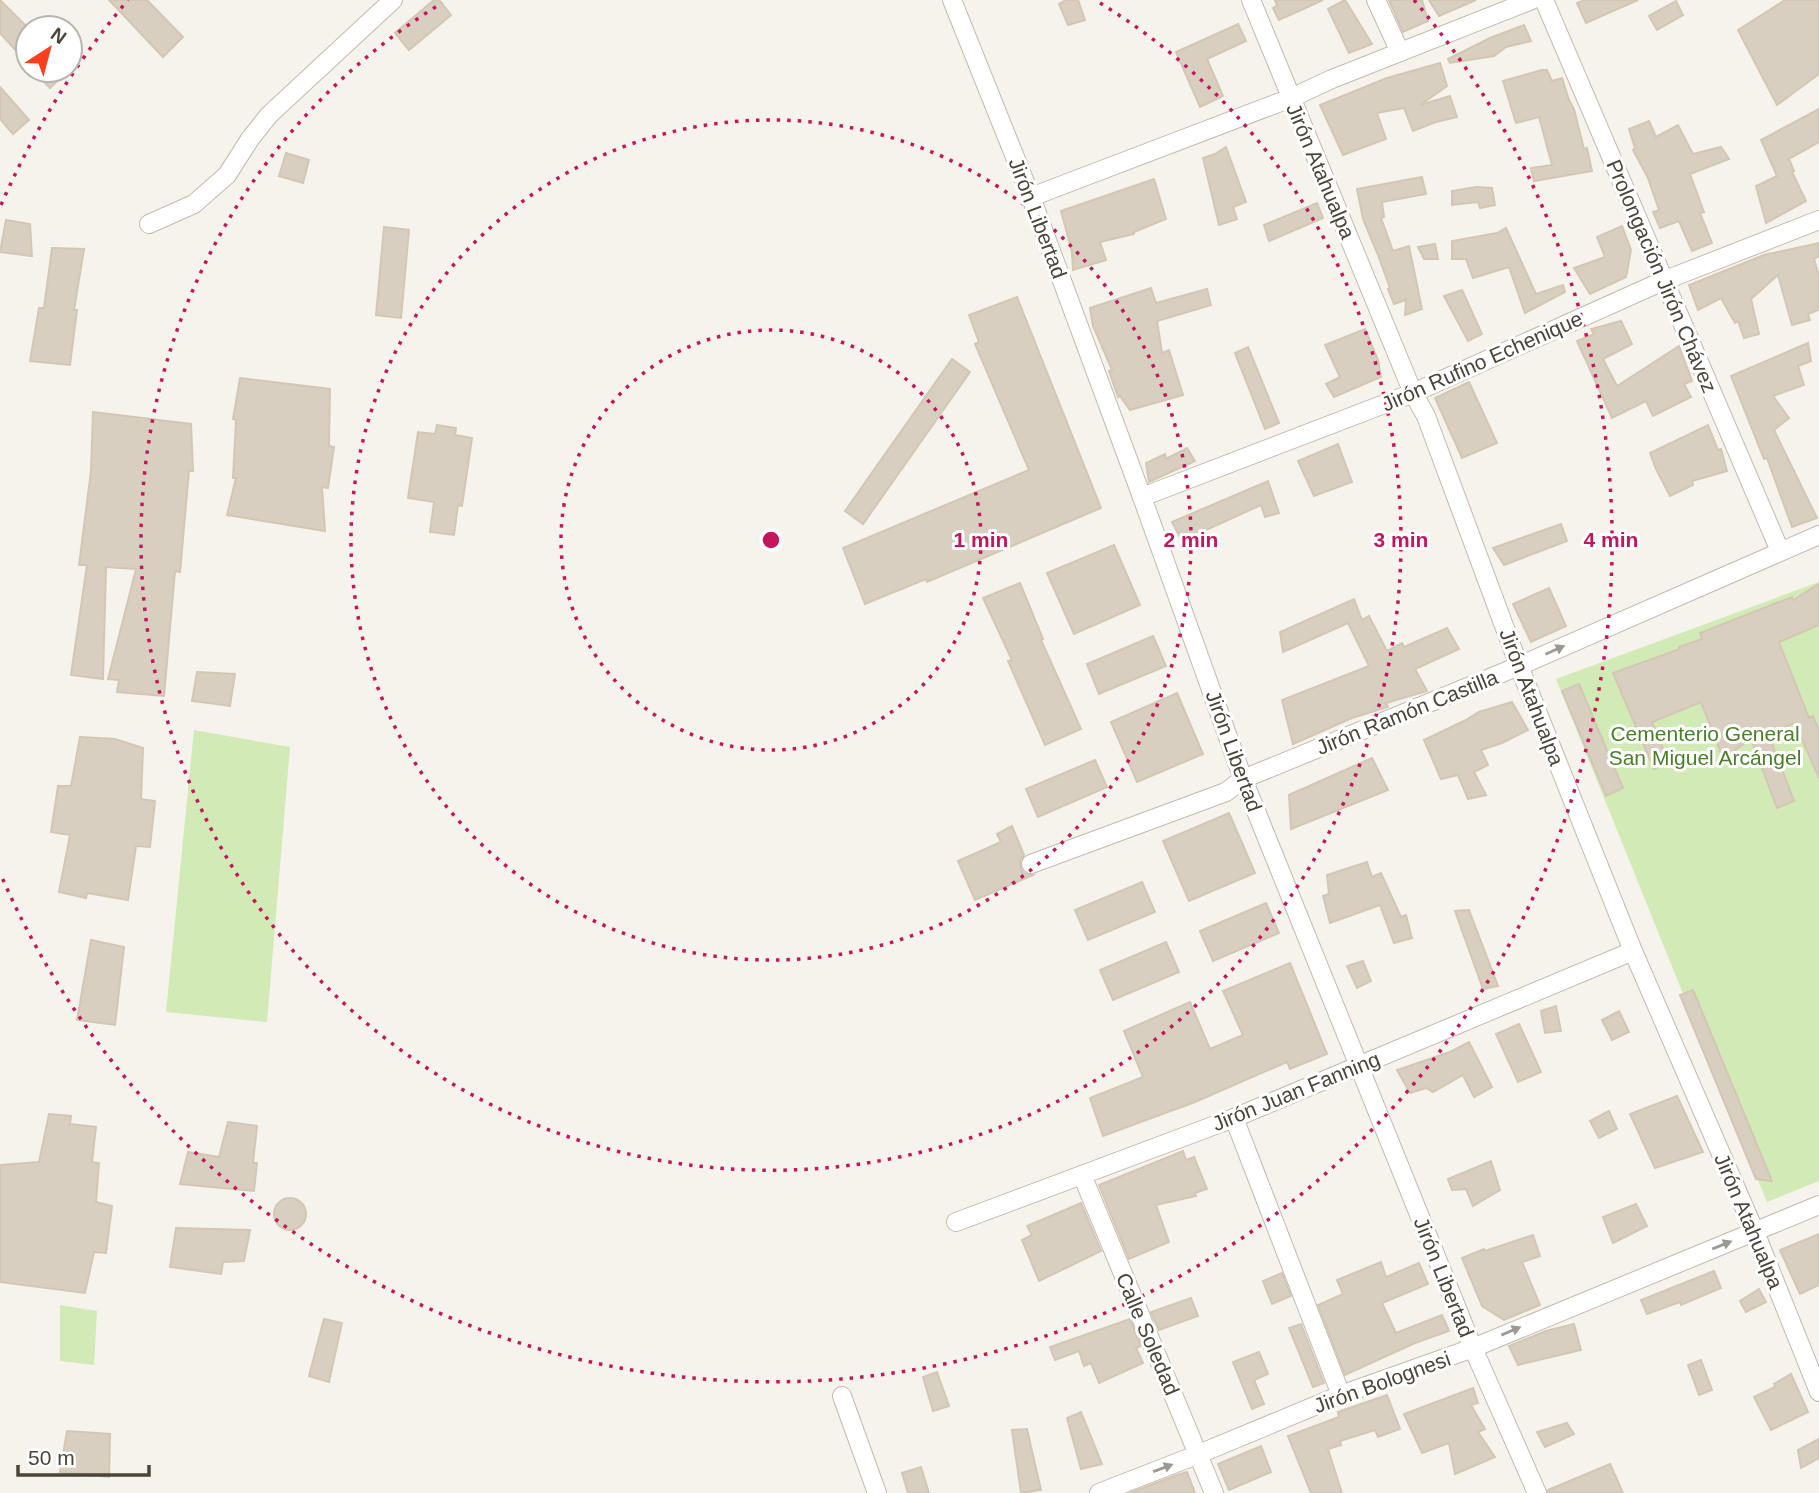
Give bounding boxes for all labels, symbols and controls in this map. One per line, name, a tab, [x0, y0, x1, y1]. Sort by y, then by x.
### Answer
north arrow	[14, 14, 84, 84]
text: N	[47, 23, 70, 48]
street label: Jirón Atahualpa	[1282, 100, 1360, 242]
street label: Jirón Libertad	[1004, 154, 1072, 282]
street label: Prolongación Jirón Chávez	[1602, 156, 1722, 396]
street label: Jirón Rufino Echenique	[1378, 306, 1586, 416]
centre of rings	[759, 528, 783, 552]
text: 1 min	[954, 528, 1008, 551]
text: 2 min	[1164, 528, 1218, 551]
text: 3 min	[1374, 528, 1428, 551]
text: 4 min	[1584, 528, 1638, 551]
street label: Jirón Atahualpa	[1495, 625, 1569, 769]
one-way arrow	[1545, 644, 1566, 655]
street label: Jirón Ramón Castilla	[1313, 665, 1501, 759]
street label: Jirón Libertad	[1201, 687, 1267, 815]
park label: Cementerio General San Miguel Arcángel	[1609, 722, 1801, 769]
street label: Jirón Juan Fanning	[1209, 1047, 1383, 1135]
street label: Jirón Atahualpa	[1710, 1150, 1788, 1292]
street label: Jirón Libertad	[1410, 1214, 1478, 1340]
one-way arrow	[1711, 1240, 1732, 1251]
street label: Calle Soledad	[1112, 1269, 1184, 1399]
one-way arrow	[1501, 1326, 1522, 1337]
street label: Jirón Bolognesi	[1311, 1347, 1453, 1417]
scale bar	[18, 1434, 149, 1478]
text: 50 m	[28, 1446, 75, 1469]
one-way arrow	[1152, 1463, 1173, 1474]

